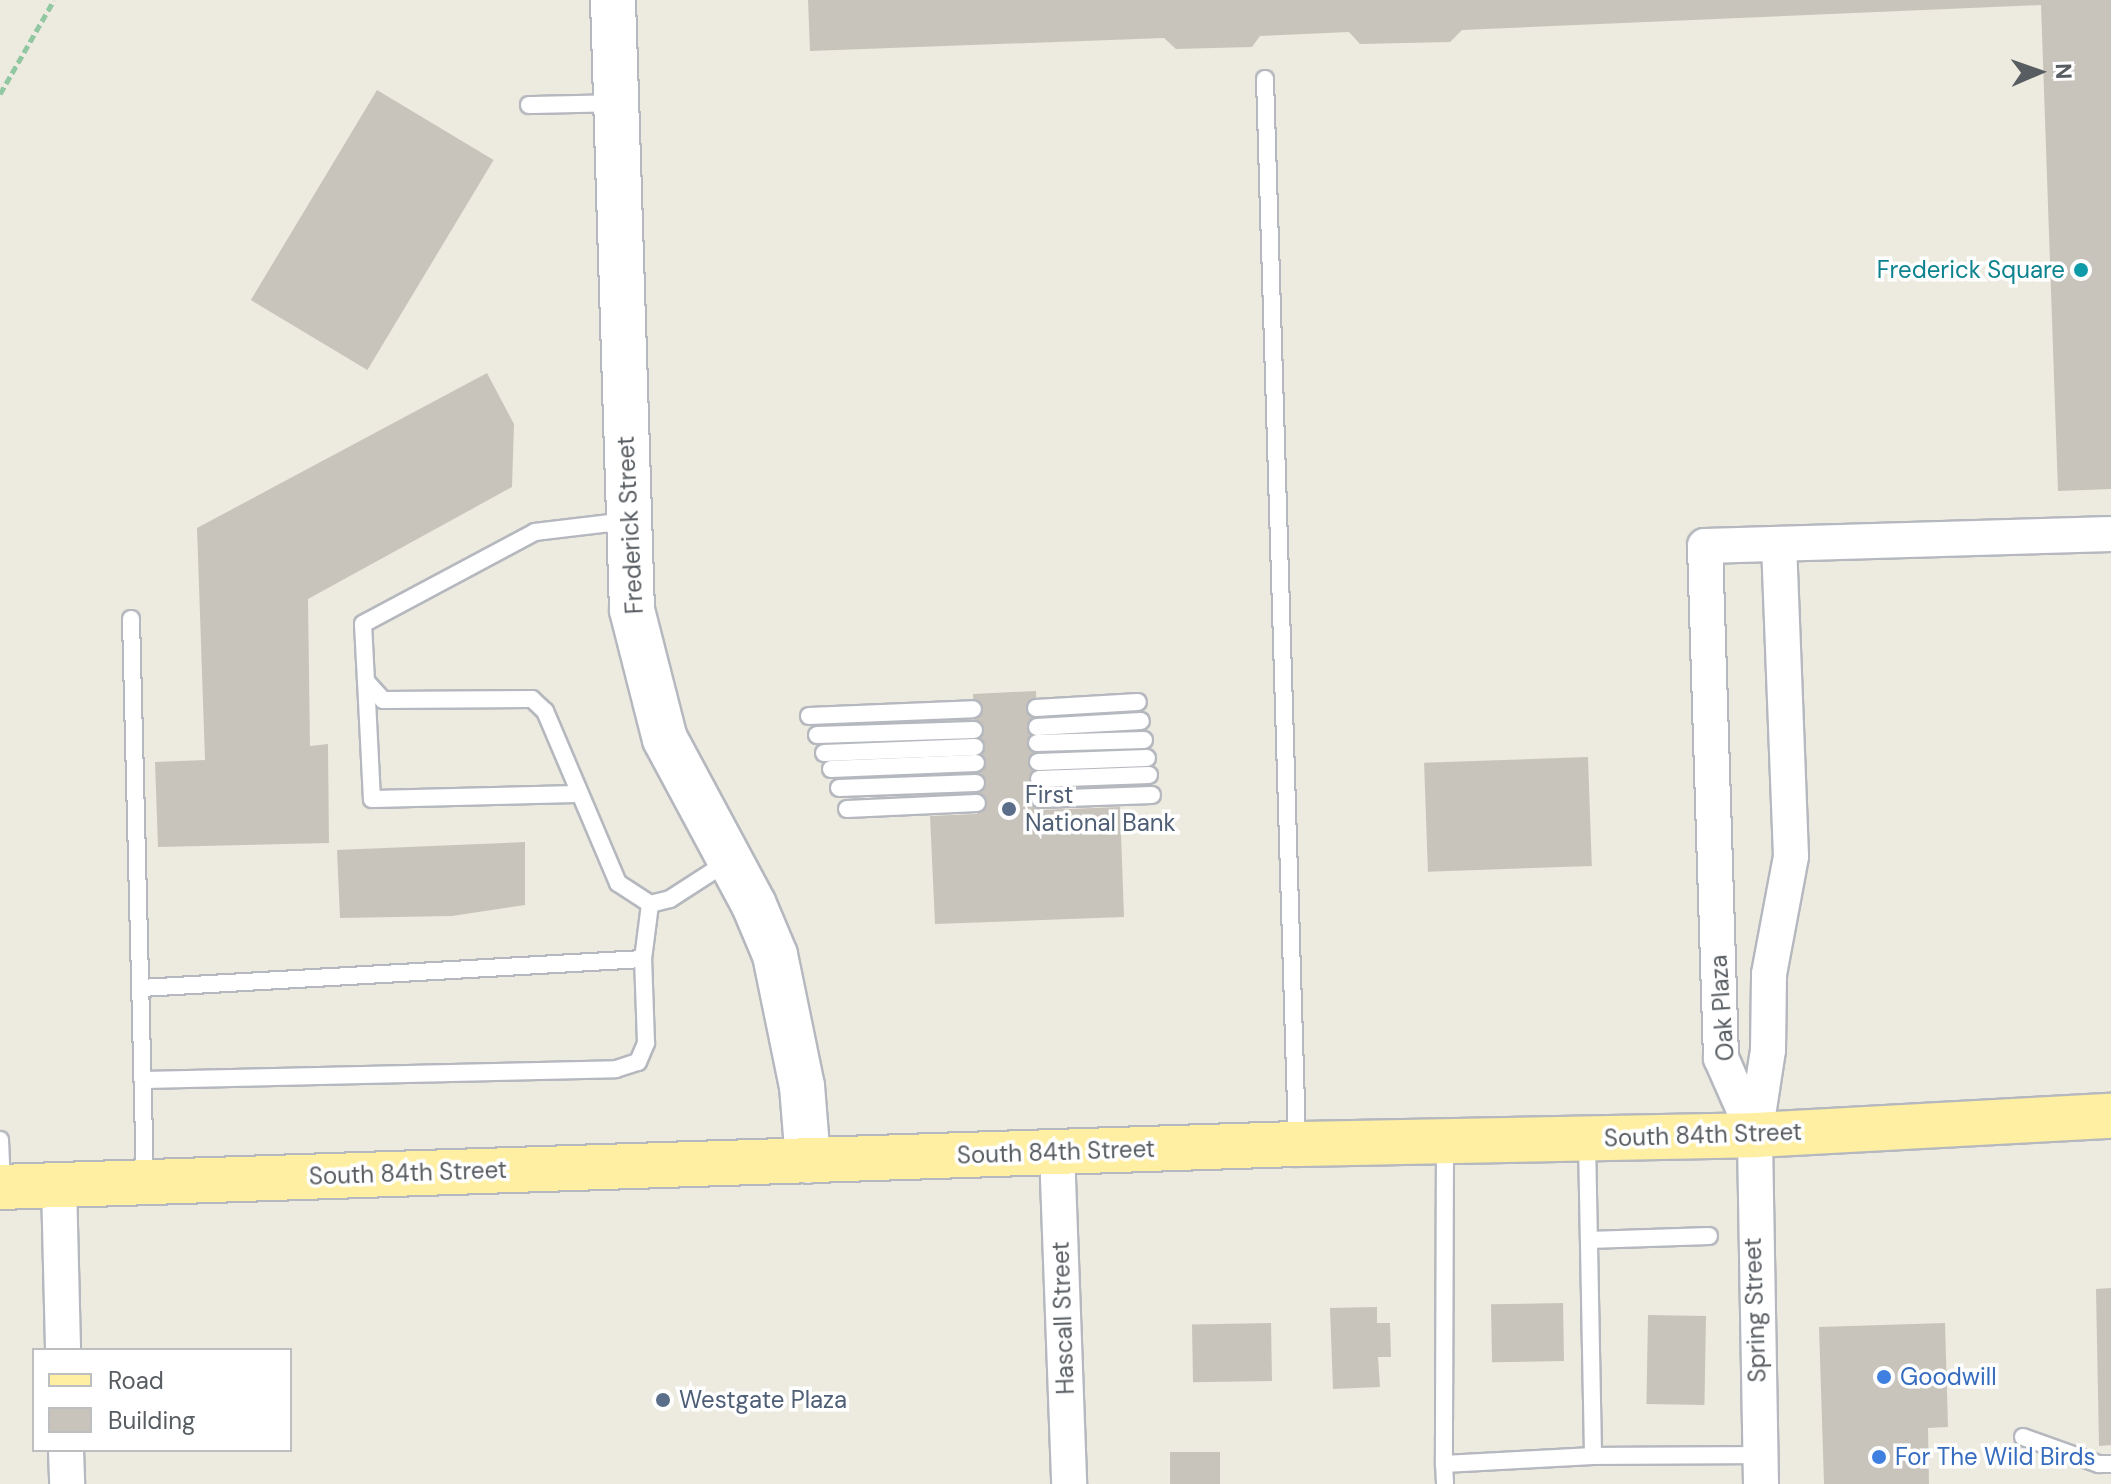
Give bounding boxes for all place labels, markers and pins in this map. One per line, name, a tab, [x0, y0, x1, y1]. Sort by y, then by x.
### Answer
place label: Frederick Square	[1877, 256, 2065, 284]
marker: Frederick Square	[2072, 261, 2090, 279]
place label: First National Bank	[1025, 781, 1176, 837]
marker: First National Bank	[1000, 800, 1018, 818]
place label: Goodwill	[1900, 1363, 1996, 1391]
marker: Goodwill	[1875, 1368, 1893, 1386]
place label: Westgate Plaza	[679, 1386, 847, 1414]
marker: Westgate Plaza	[654, 1391, 672, 1409]
place label: For The Wild Birds	[1895, 1443, 2096, 1471]
marker: For The Wild Birds	[1870, 1448, 1888, 1466]

